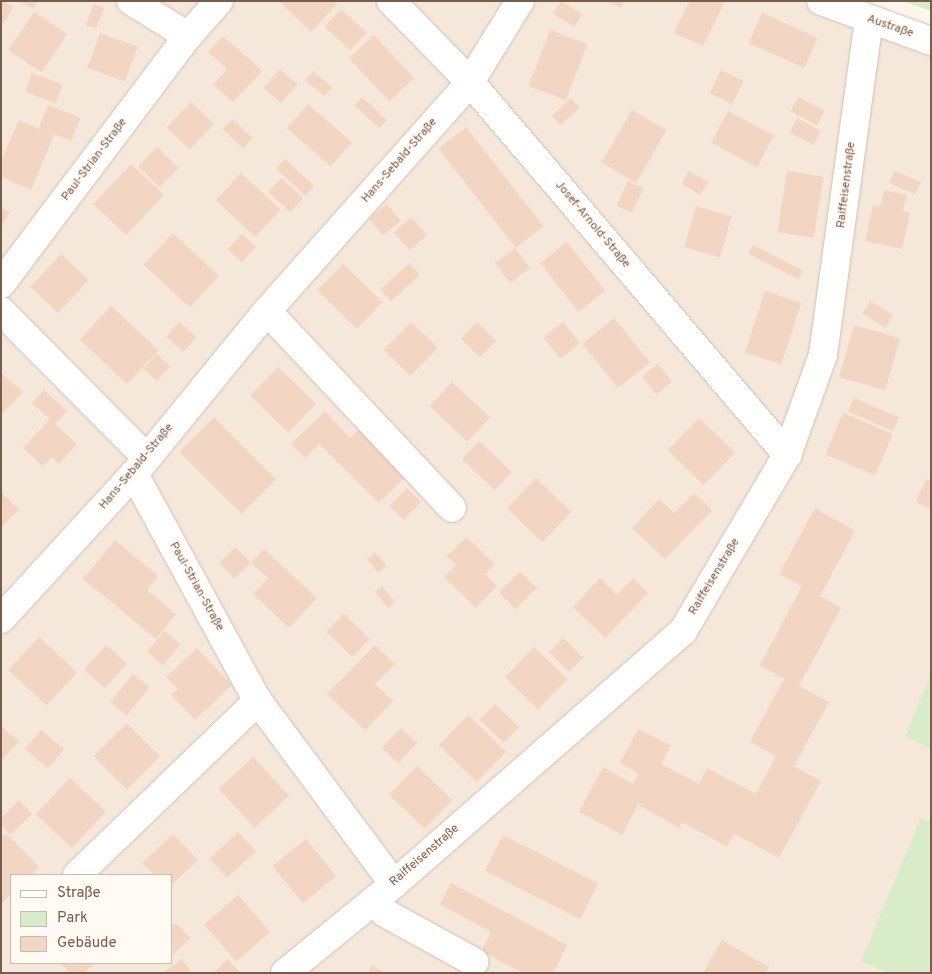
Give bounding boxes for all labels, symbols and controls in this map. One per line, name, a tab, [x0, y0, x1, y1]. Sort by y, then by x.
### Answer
street label: Austraße	[865, 12, 915, 42]
street label: Paul-Strian-Straße	[59, 116, 131, 204]
street label: Hans-Sebald-Straße	[359, 116, 441, 206]
street label: Raiffeisenstraße	[835, 141, 859, 229]
street label: Josef-Arnold-Straße	[551, 179, 633, 271]
street label: Hans-Sebald-Straße	[97, 421, 177, 513]
street label: Raiffeisenstraße	[686, 536, 744, 618]
street label: Paul-Strian-Straße	[166, 540, 226, 634]
street label: Raiffeisenstraße	[387, 822, 463, 890]
legend	[10, 874, 172, 964]
text: Straße	[57, 884, 101, 903]
text: Park	[57, 909, 88, 928]
text: Gebäude	[57, 934, 117, 953]

